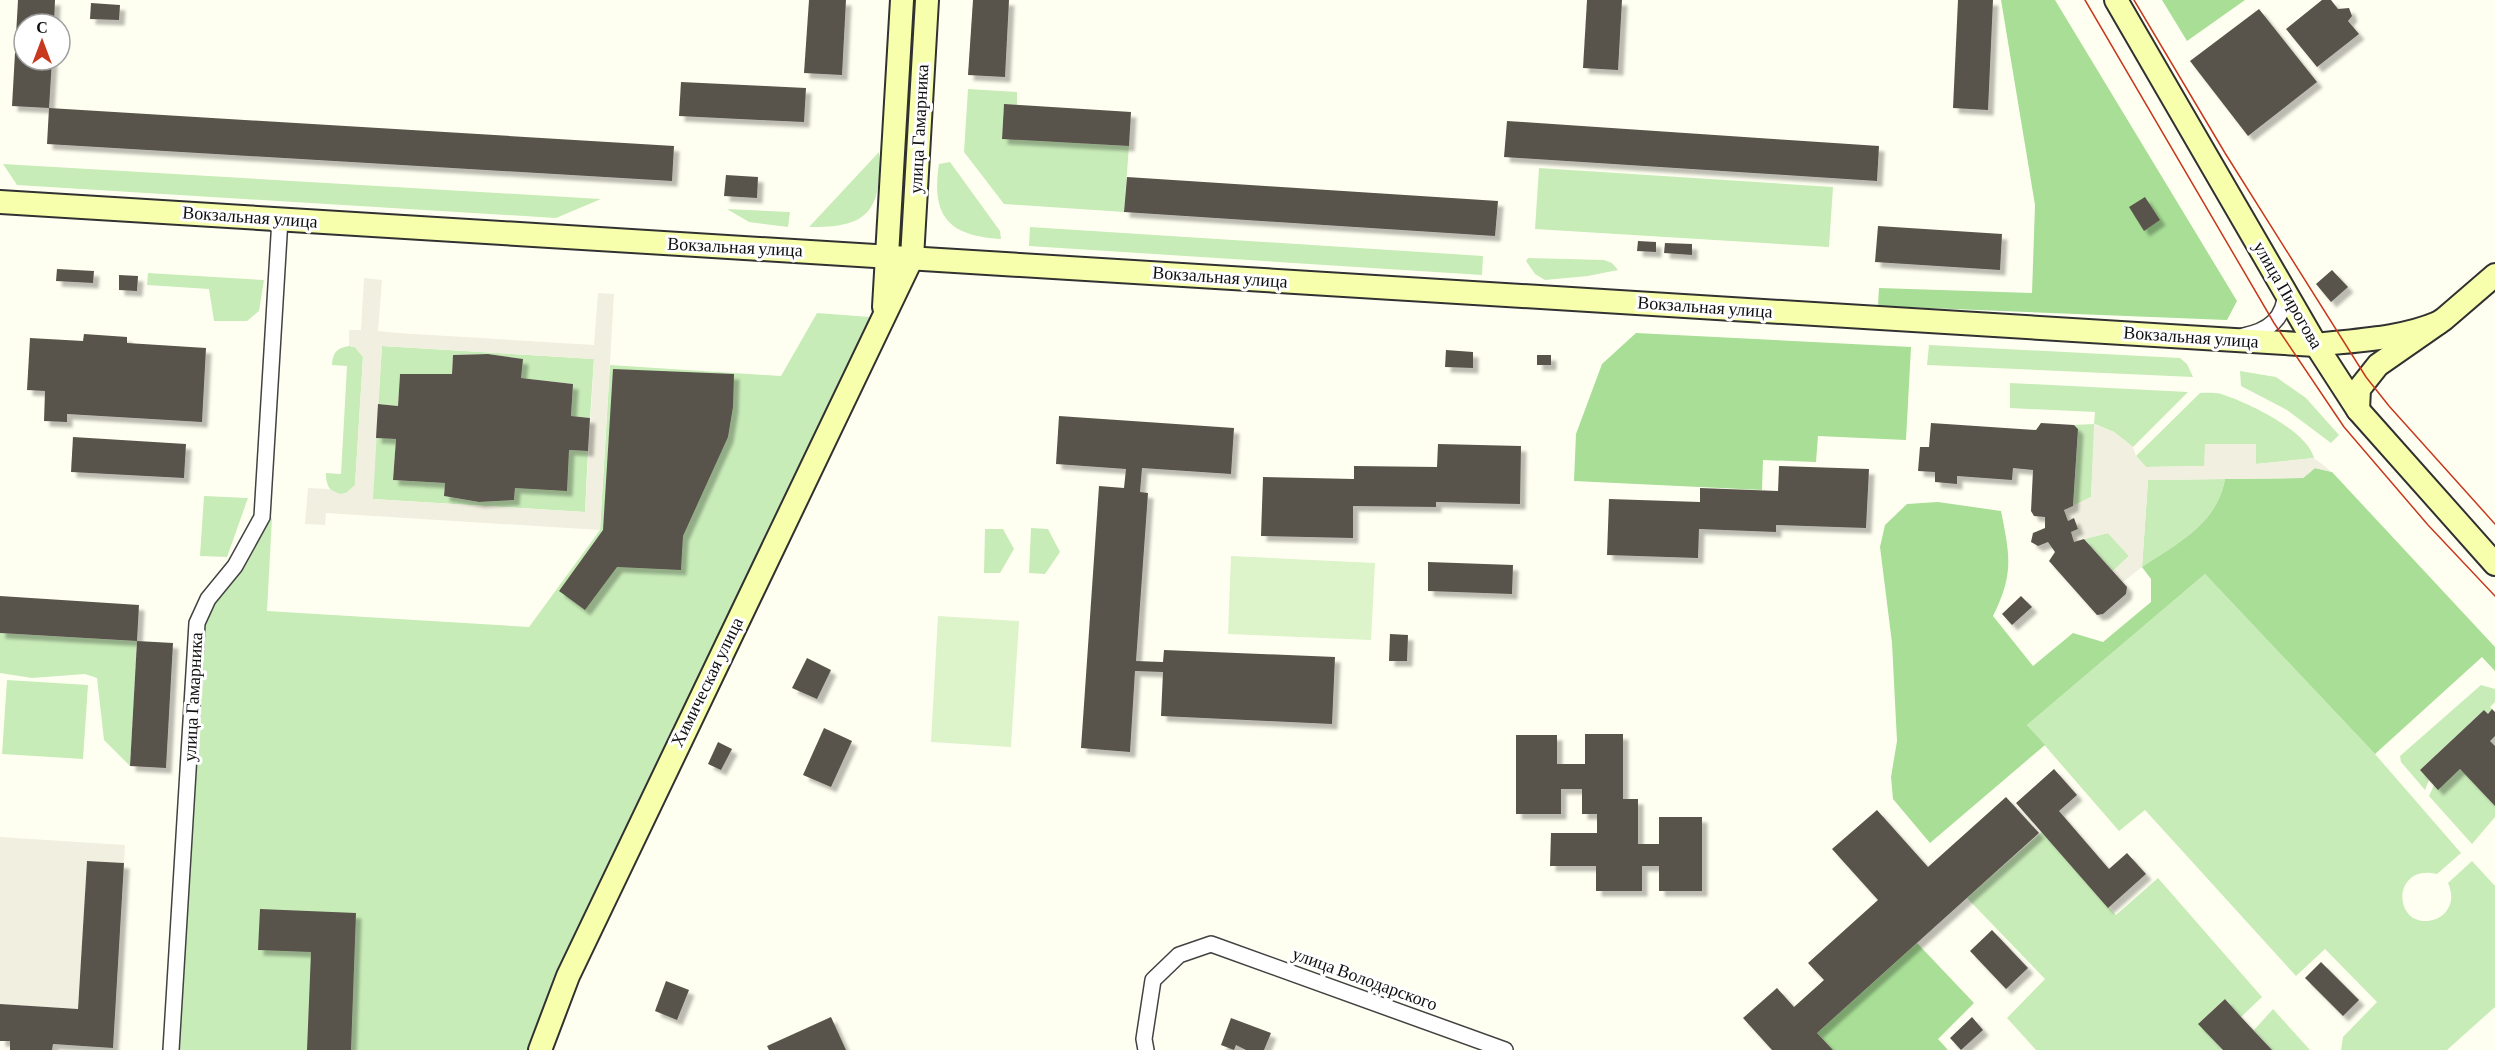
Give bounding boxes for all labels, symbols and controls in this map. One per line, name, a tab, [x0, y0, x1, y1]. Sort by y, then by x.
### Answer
north arrow	[12, 12, 72, 72]
text: С	[36, 19, 48, 36]
street label: улица Гамарника	[906, 64, 932, 194]
street label: Вокзальная улица	[182, 202, 318, 232]
street label: Вокзальная улица	[667, 233, 803, 261]
street label: улица Пирогова	[2249, 238, 2327, 352]
street label: Вокзальная улица	[1152, 262, 1288, 292]
street label: Вокзальная улица	[1637, 292, 1773, 322]
street label: Вокзальная улица	[2123, 322, 2259, 352]
street label: Химическая улица	[667, 614, 747, 750]
street label: улица Гамарника	[180, 632, 206, 762]
street label: улица Володарского	[1290, 943, 1440, 1015]

